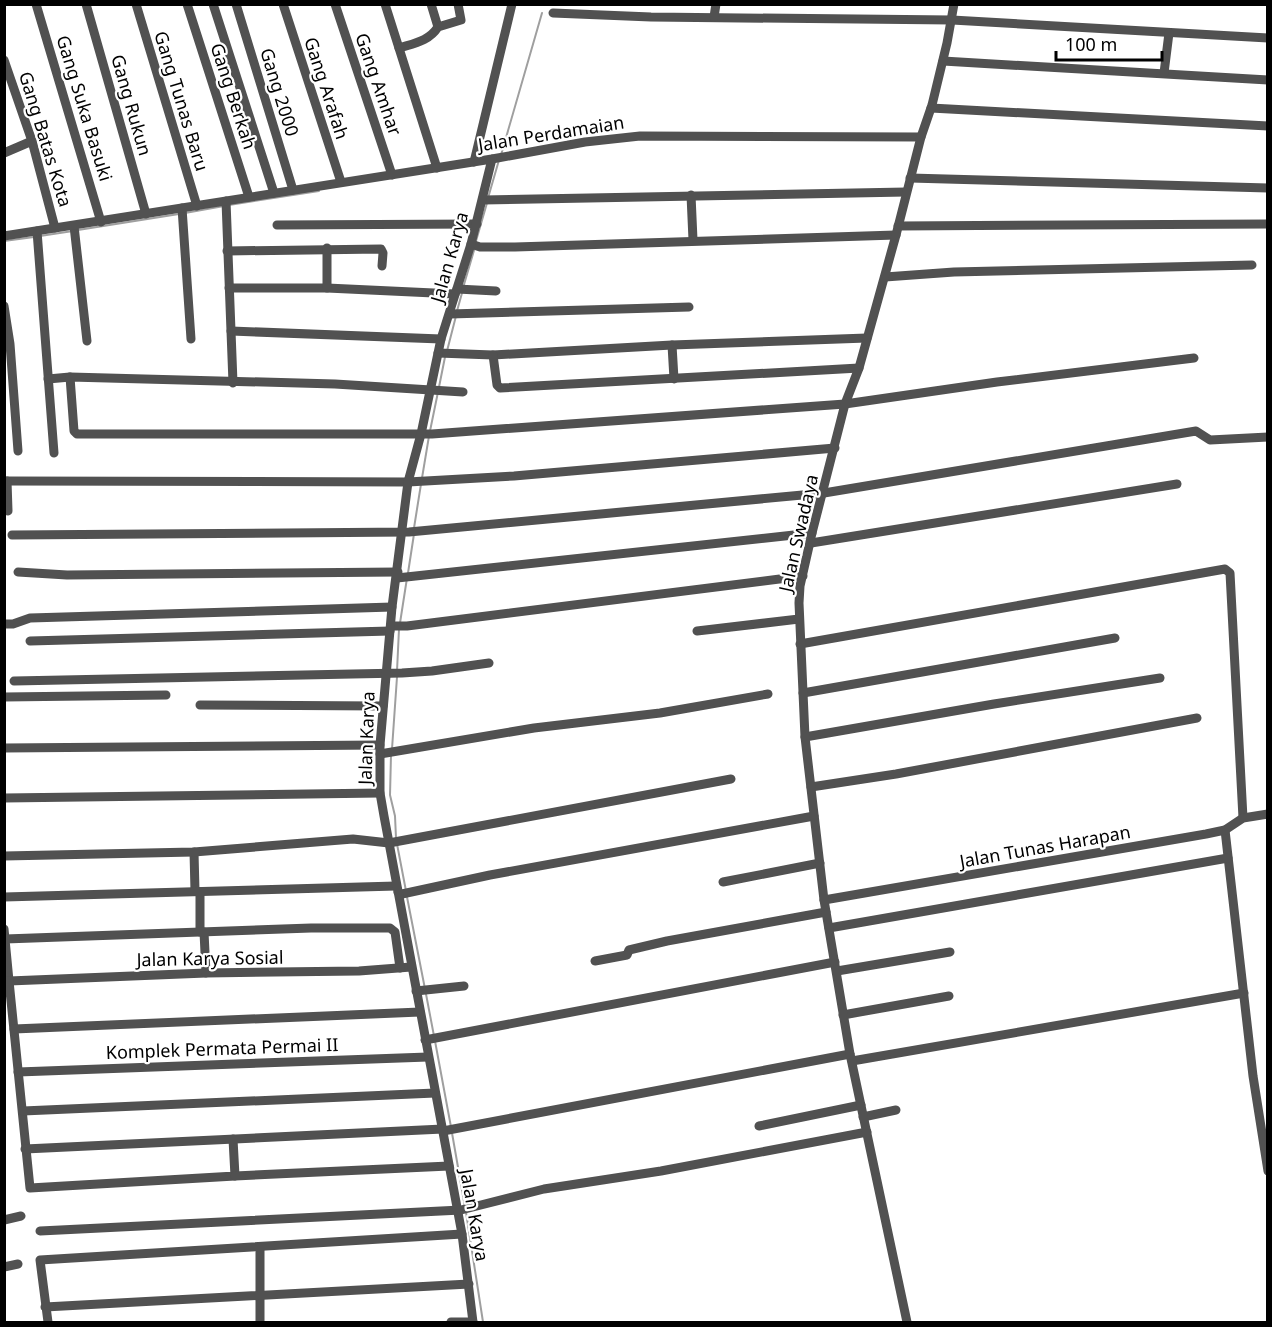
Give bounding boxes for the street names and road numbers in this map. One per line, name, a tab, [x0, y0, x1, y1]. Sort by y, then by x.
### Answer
street label: Gang Tunas Baru	[149, 28, 215, 174]
street label: Gang Amhar	[350, 29, 408, 139]
street label: Gang Suka Basuki	[51, 32, 119, 184]
street label: Gang Arafah	[299, 34, 355, 142]
street label: Gang Berkah	[206, 40, 262, 152]
street label: Gang 2000	[255, 45, 305, 139]
street label: Gang Rukun	[106, 52, 158, 158]
street label: Gang Batas Kota	[14, 68, 78, 210]
street label: Jalan Perdamaian	[474, 110, 626, 157]
street label: Jalan Karya	[424, 209, 473, 307]
street label: Jalan Swadaya	[772, 472, 823, 596]
street label: Jalan Karya	[352, 691, 380, 787]
street label: Jalan Tunas Harapan	[956, 819, 1132, 873]
street label: Jalan Karya Sosial	[134, 945, 284, 971]
street label: Komplek Permata Permai II	[105, 1032, 339, 1064]
street label: Jalan Karya	[455, 1165, 495, 1263]

